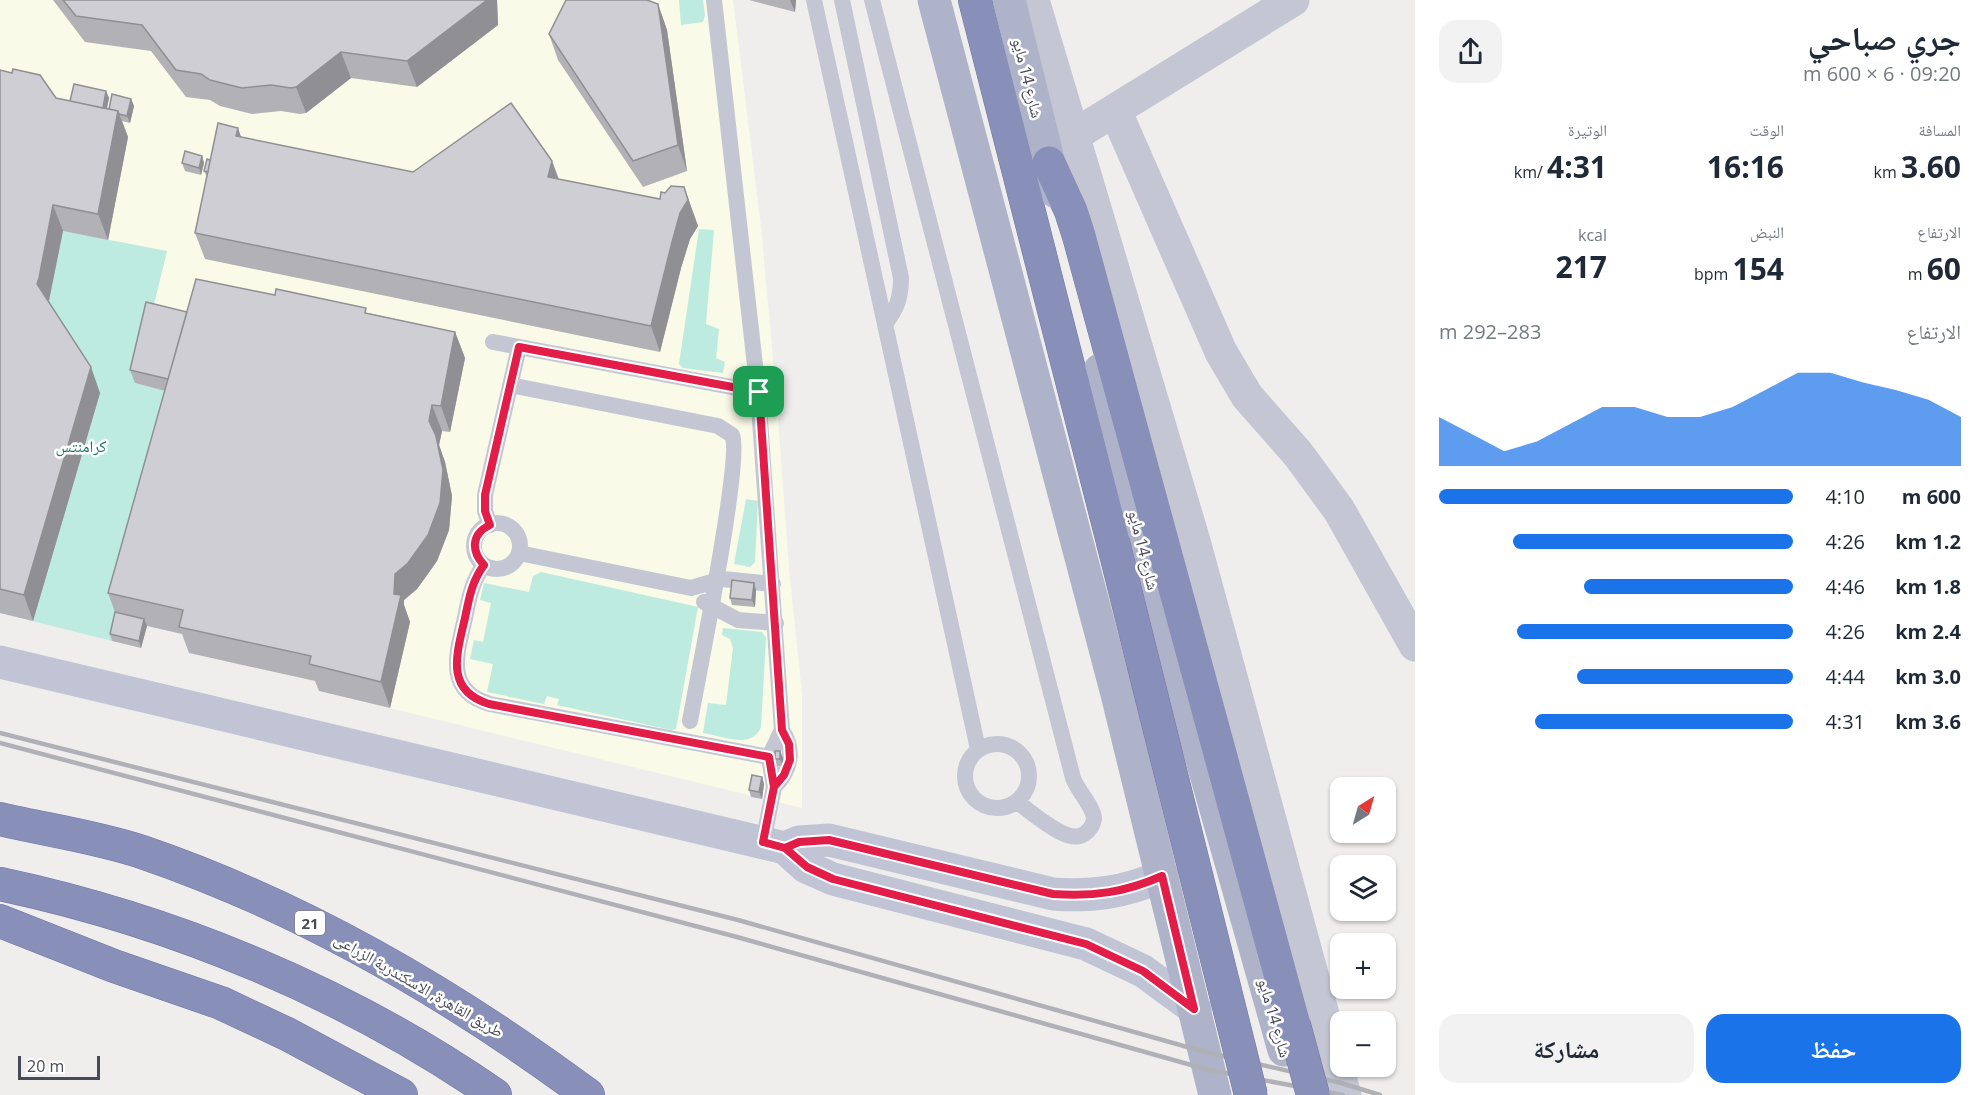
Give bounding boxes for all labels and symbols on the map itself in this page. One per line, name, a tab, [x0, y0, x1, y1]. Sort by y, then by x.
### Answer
street label: شارع 14 مايو	[1007, 36, 1049, 120]
pin	[733, 366, 784, 417]
park label: كرامنتس	[56, 435, 107, 457]
street label: شارع 14 مايو	[1123, 508, 1165, 592]
north arrow	[1330, 777, 1396, 843]
road number: 21	[295, 911, 325, 935]
street label: طريق القاهرة, الاسكندرية الزراعى	[330, 928, 508, 1042]
street label: شارع 14 مايو	[1253, 976, 1297, 1060]
scale bar	[18, 1053, 100, 1080]

